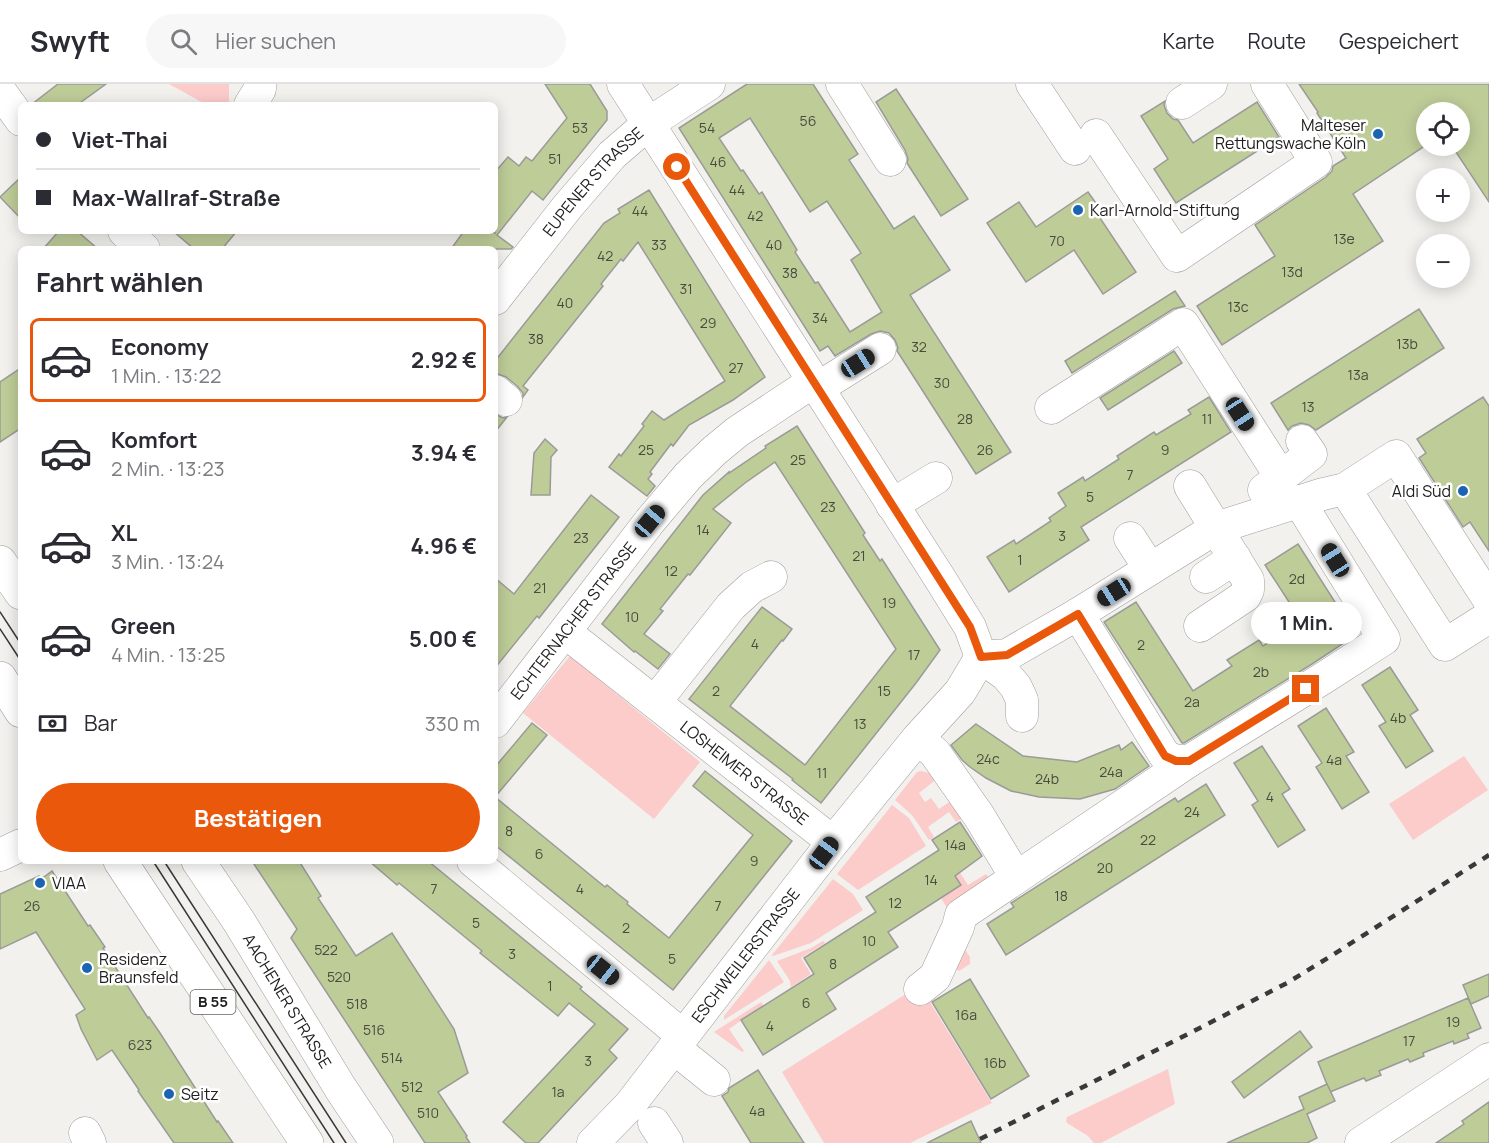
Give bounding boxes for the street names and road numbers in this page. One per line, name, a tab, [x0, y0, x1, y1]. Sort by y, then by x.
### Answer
street label: EUPENER STRASSE	[537, 122, 648, 241]
street label: ECHTERNACHER STRASSE	[505, 537, 641, 704]
street label: LOSHEIMER STRASSE	[676, 715, 813, 830]
street label: ESCHWEILERSTRASSE	[686, 883, 804, 1027]
street label: AACHENER STRASSE	[238, 929, 337, 1072]
road number: B 55	[190, 990, 236, 1014]

